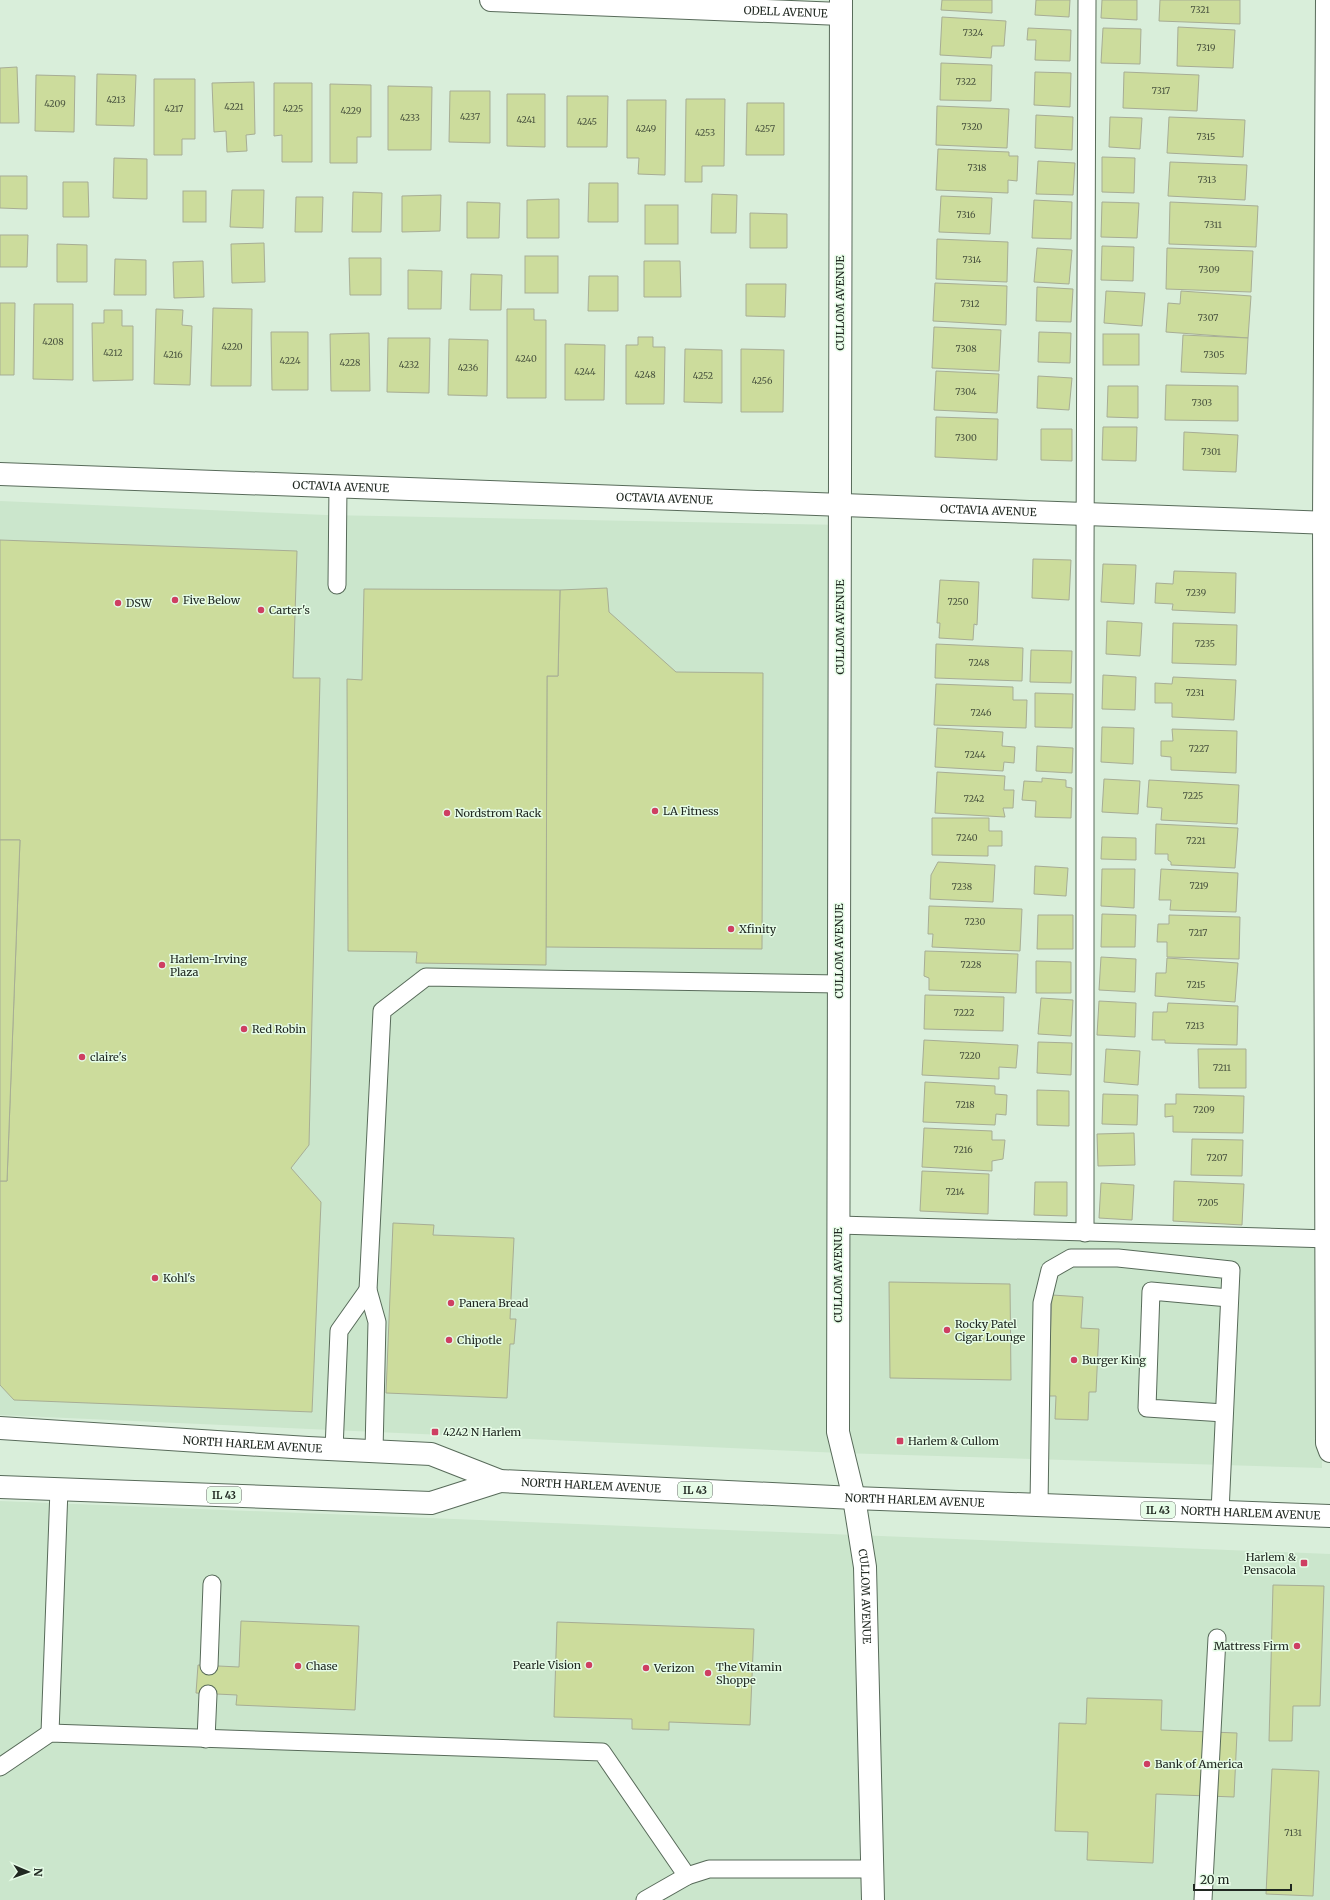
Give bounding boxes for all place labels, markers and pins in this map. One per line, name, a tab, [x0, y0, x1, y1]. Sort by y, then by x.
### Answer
place label: Five Below	[183, 593, 241, 607]
marker: Five Below	[170, 595, 180, 605]
place label: DSW	[126, 596, 153, 610]
marker: DSW	[113, 598, 123, 608]
place label: Carter's	[269, 603, 310, 617]
marker: Carter's	[256, 605, 266, 615]
place label: LA Fitness	[663, 804, 719, 818]
place label: Nordstrom Rack	[455, 806, 541, 820]
marker: LA Fitness	[650, 806, 660, 816]
marker: Nordstrom Rack	[442, 808, 452, 818]
place label: Xfinity	[739, 922, 777, 936]
marker: Xfinity	[726, 924, 736, 934]
place label: Harlem-Irving Plaza	[170, 952, 247, 979]
marker: Harlem-Irving Plaza	[157, 960, 167, 970]
place label: Red Robin	[252, 1022, 307, 1036]
marker: Red Robin	[239, 1024, 249, 1034]
place label: claire's	[90, 1050, 127, 1064]
marker: claire's	[77, 1052, 87, 1062]
place label: Kohl's	[163, 1271, 195, 1285]
marker: Kohl's	[150, 1273, 160, 1283]
place label: Panera Bread	[459, 1296, 529, 1310]
marker: Panera Bread	[446, 1298, 456, 1308]
place label: Rocky Patel Cigar Lounge	[955, 1317, 1026, 1344]
marker: Rocky Patel Cigar Lounge	[942, 1325, 952, 1335]
place label: Chipotle	[457, 1333, 502, 1347]
marker: Chipotle	[444, 1335, 454, 1345]
place label: Burger King	[1082, 1353, 1146, 1367]
marker: Burger King	[1069, 1355, 1079, 1365]
place label: 4242 N Harlem	[443, 1425, 521, 1439]
marker: 4242 N Harlem	[430, 1427, 440, 1437]
place label: Harlem & Cullom	[908, 1434, 999, 1448]
marker: Harlem & Cullom	[895, 1436, 905, 1446]
place label: Harlem & Pensacola	[1243, 1550, 1297, 1577]
marker: Harlem & Pensacola	[1299, 1558, 1309, 1568]
place label: Mattress Firm	[1214, 1639, 1289, 1653]
marker: Mattress Firm	[1292, 1641, 1302, 1651]
place label: Pearle Vision	[513, 1658, 582, 1672]
place label: Chase	[306, 1659, 338, 1673]
marker: Pearle Vision	[584, 1660, 594, 1670]
place label: The Vitamin Shoppe	[716, 1660, 783, 1687]
marker: Chase	[293, 1661, 303, 1671]
place label: Verizon	[653, 1661, 695, 1675]
marker: Verizon	[641, 1663, 651, 1673]
marker: The Vitamin Shoppe	[703, 1668, 713, 1678]
place label: Bank of America	[1155, 1757, 1243, 1771]
marker: Bank of America	[1142, 1759, 1152, 1769]

